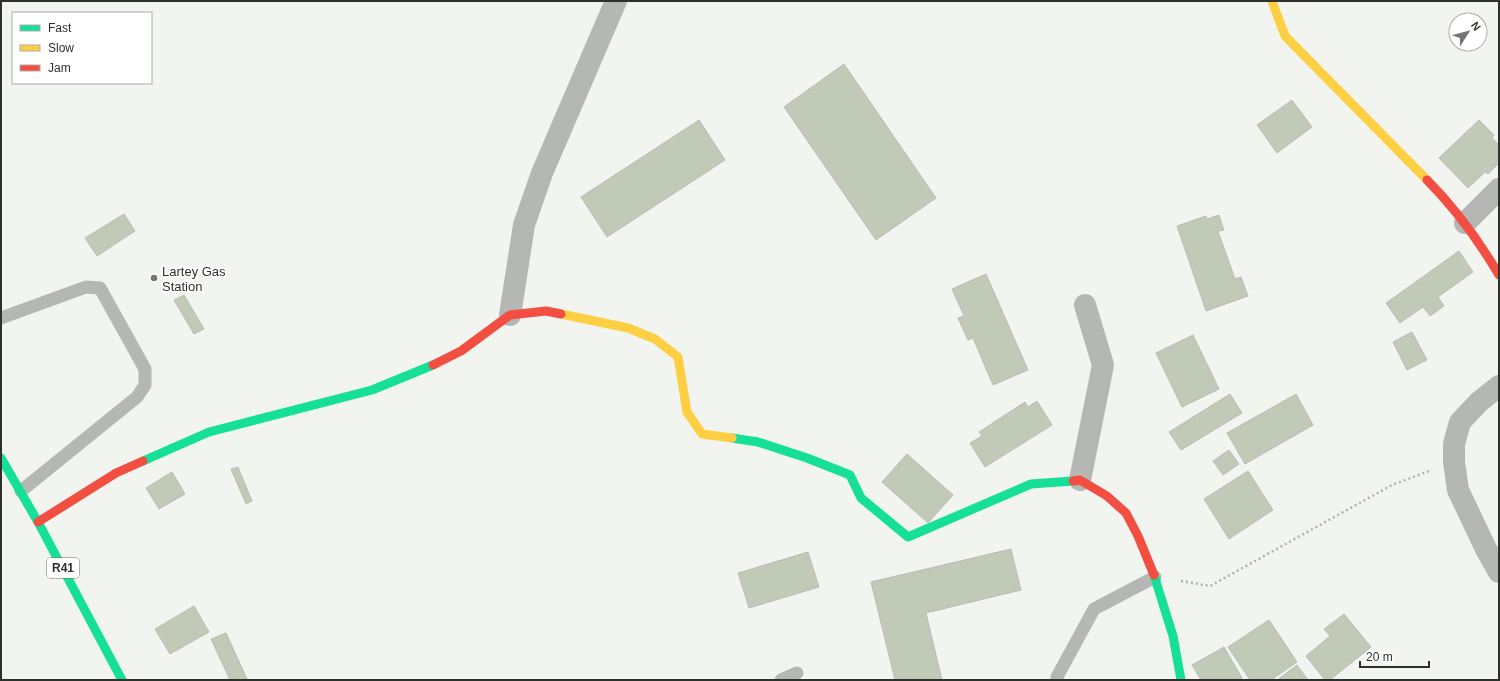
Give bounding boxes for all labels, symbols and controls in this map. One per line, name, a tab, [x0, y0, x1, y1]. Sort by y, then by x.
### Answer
legend	[12, 12, 152, 84]
north arrow	[1448, 12, 1488, 52]
text: N	[1469, 19, 1483, 33]
text: Fast	[48, 21, 72, 35]
text: Slow	[48, 41, 74, 55]
text: Jam	[48, 61, 71, 75]
place label: Lartey Gas Station	[162, 264, 226, 294]
marker: Lartey Gas Station	[149, 273, 159, 283]
road number: R41	[47, 558, 79, 578]
scale bar	[1360, 643, 1429, 669]
text: 20 m	[1366, 650, 1393, 664]

